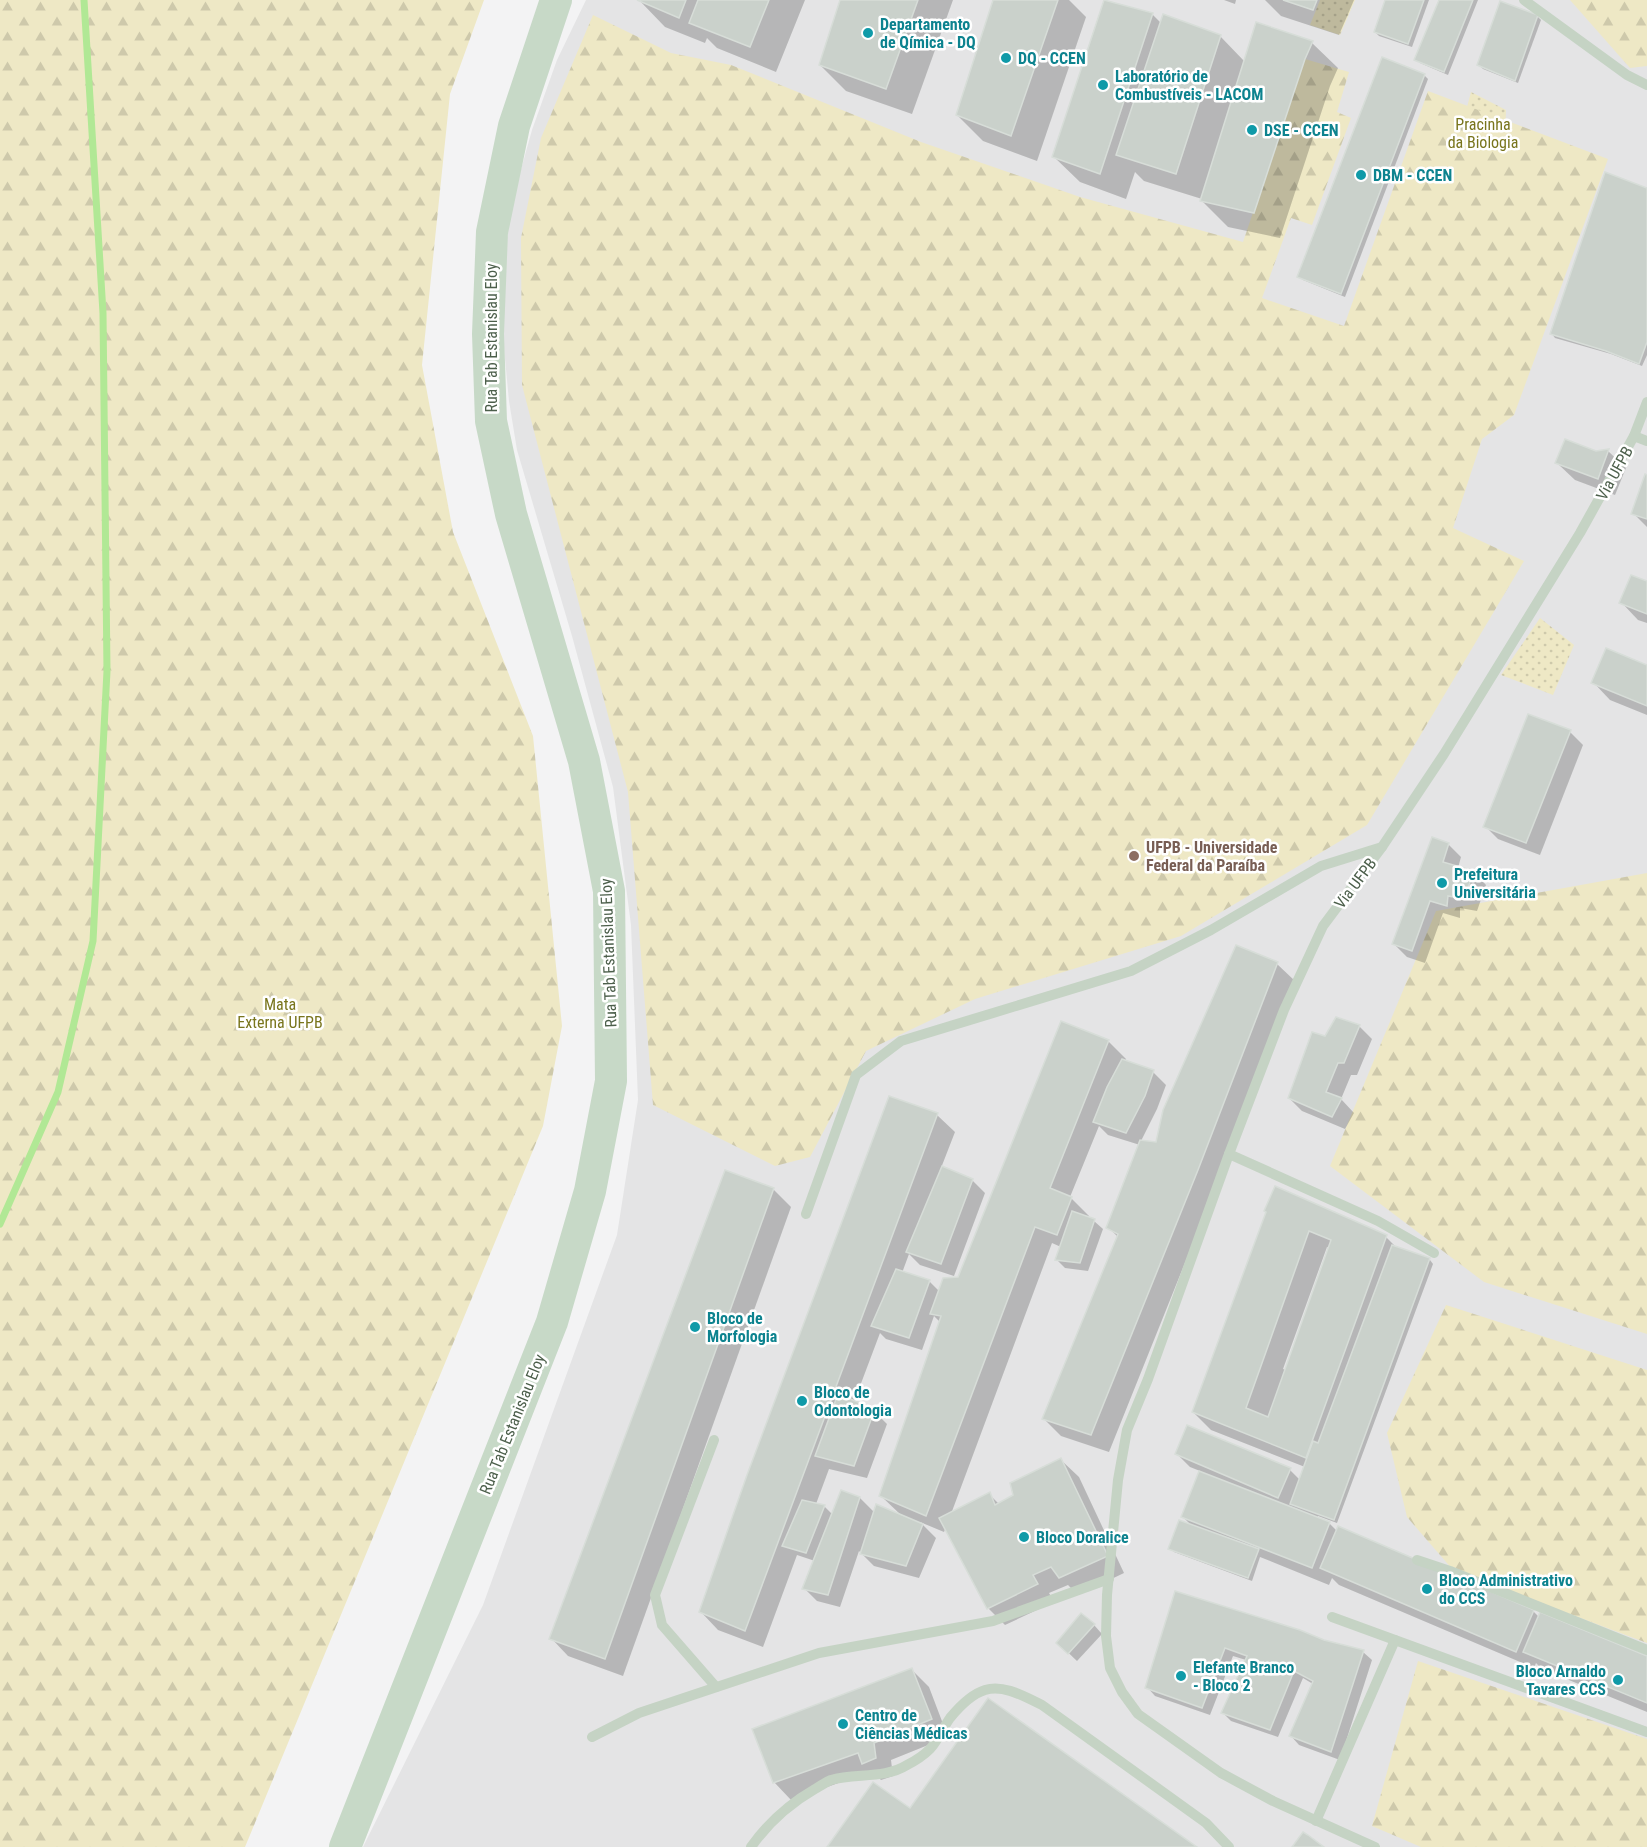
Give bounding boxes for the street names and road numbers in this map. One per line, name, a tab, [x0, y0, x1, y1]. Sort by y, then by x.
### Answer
street label: Rua Tab Estanislau Eloy	[482, 263, 501, 413]
street label: Via UFPB	[1592, 443, 1637, 503]
street label: Via UFPB	[1330, 854, 1381, 912]
street label: Rua Tab Estanislau Eloy	[596, 878, 621, 1028]
street label: Rua Tab Estanislau Eloy	[476, 1351, 549, 1497]

